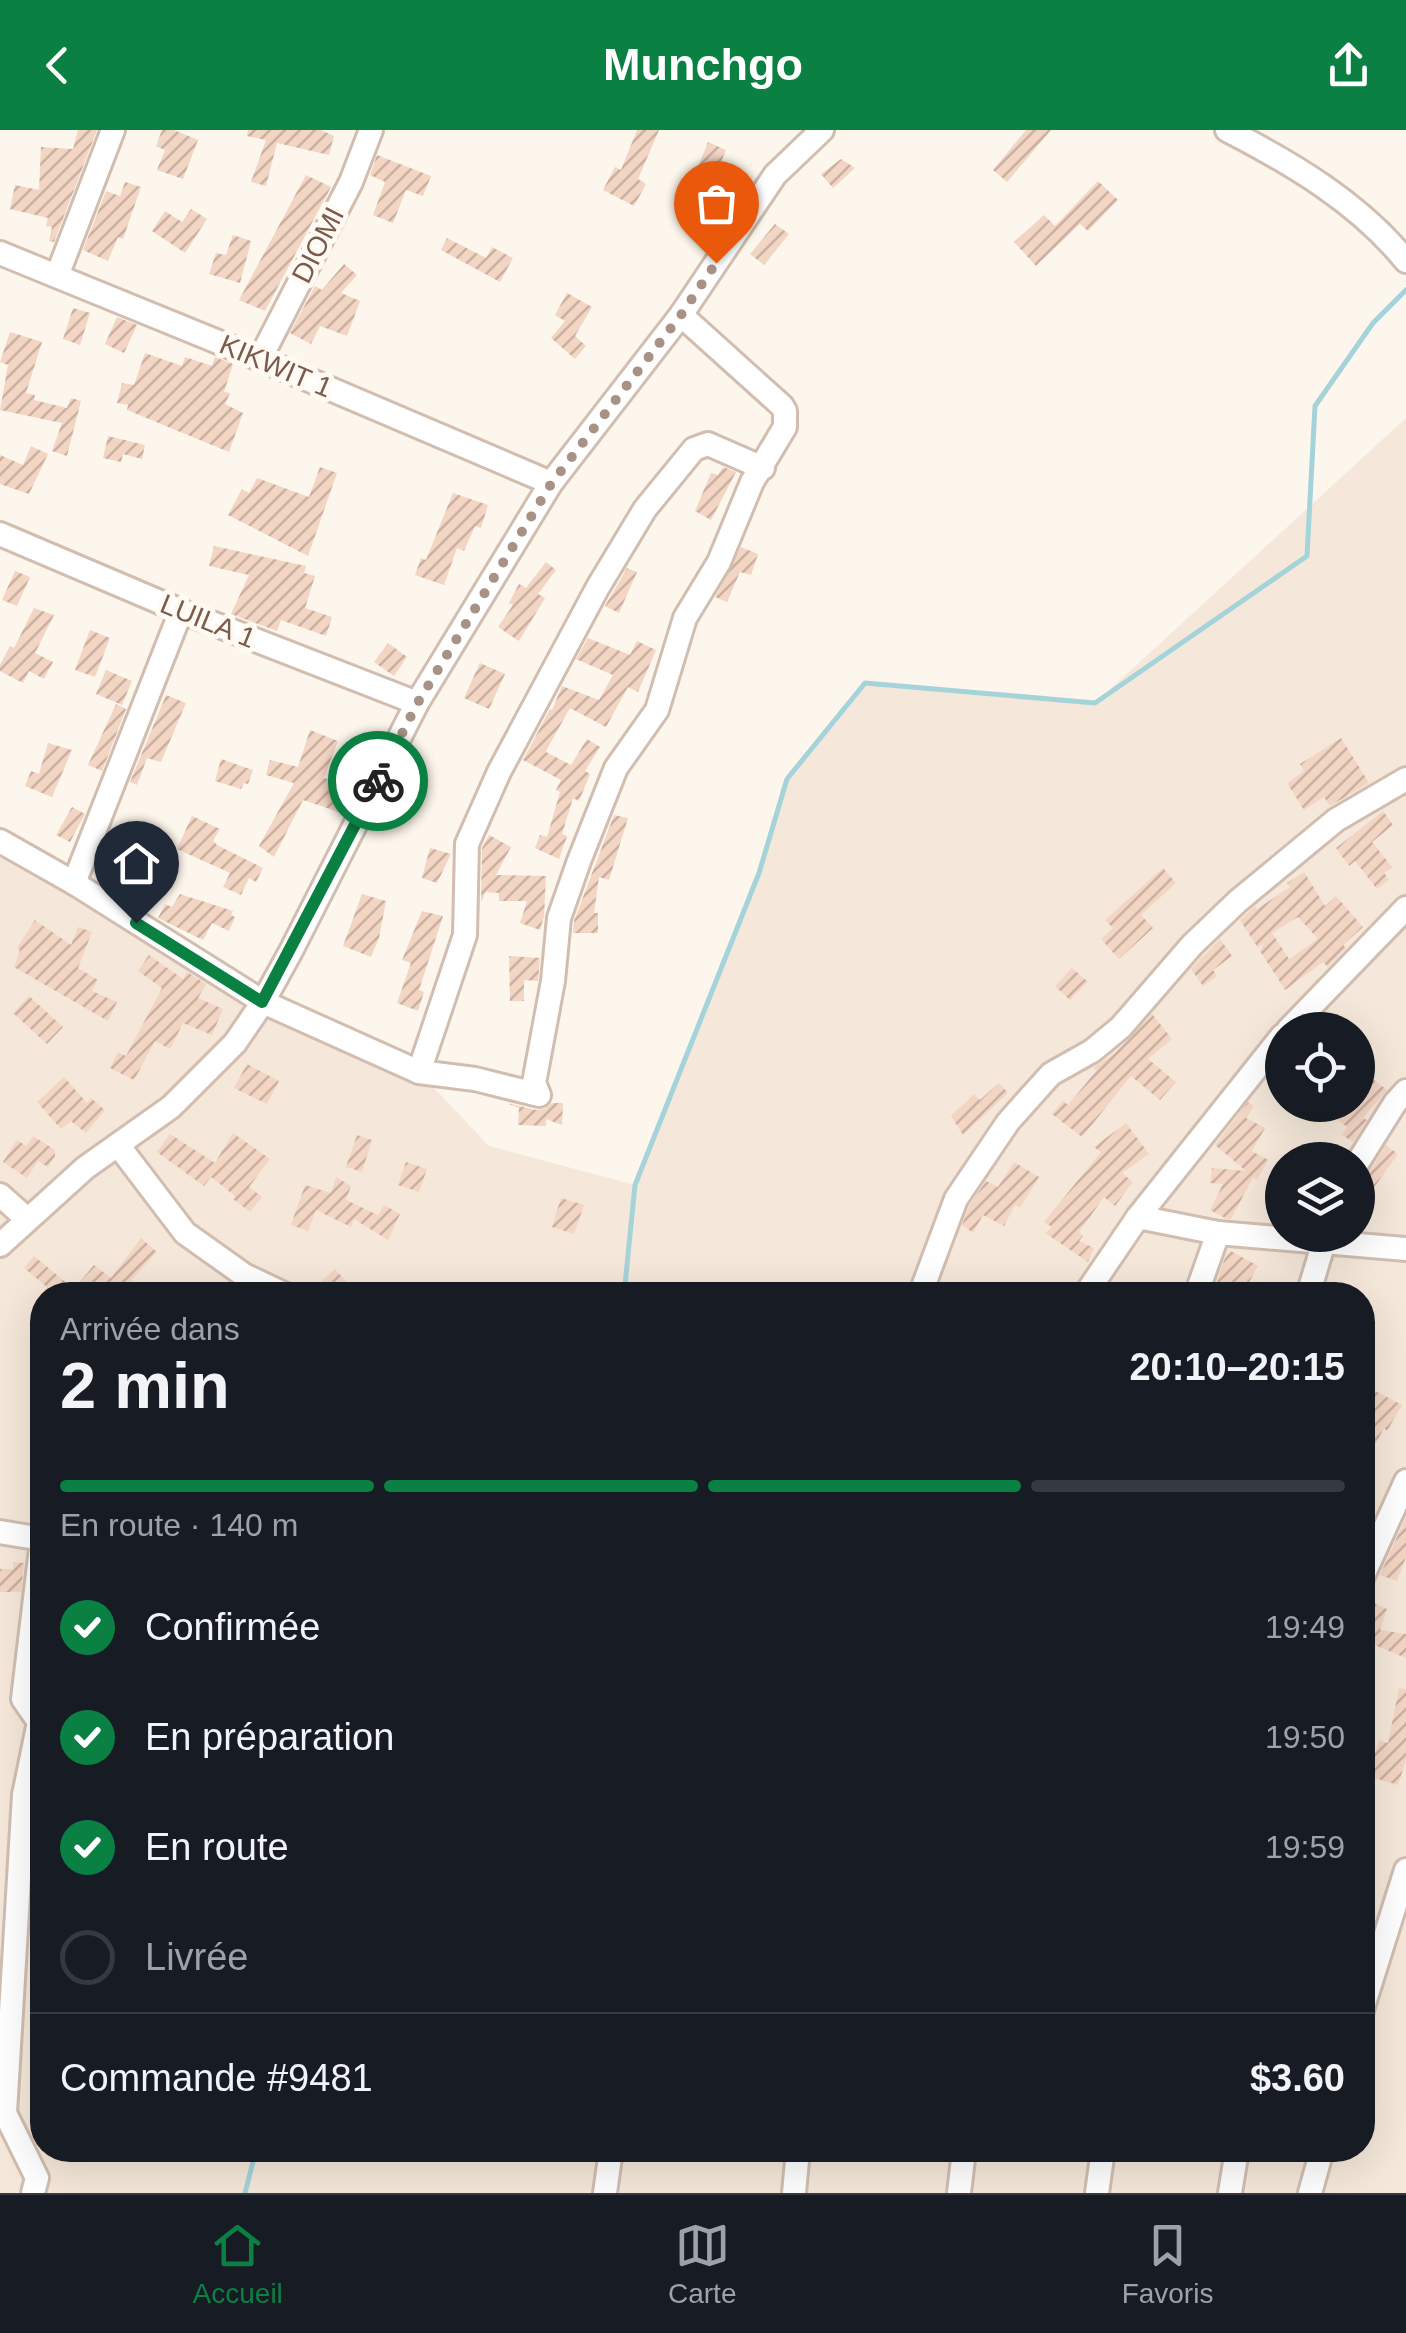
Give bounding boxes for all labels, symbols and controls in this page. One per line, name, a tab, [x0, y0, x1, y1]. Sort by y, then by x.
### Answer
icon: back	[30, 38, 85, 93]
icon: share	[1321, 38, 1376, 93]
text: Munchgo	[603, 39, 803, 90]
pin	[674, 161, 759, 264]
icon: bag	[689, 176, 744, 231]
street label: DIOMI	[286, 202, 350, 288]
street label: KIKWIT 1	[215, 328, 337, 404]
street label: LUILA 1	[156, 588, 260, 654]
courier	[328, 731, 428, 831]
icon: bike	[351, 754, 406, 809]
pin	[94, 821, 179, 924]
icon: home	[109, 836, 164, 891]
map controls	[1265, 1012, 1375, 1252]
button: locate	[1265, 1012, 1375, 1122]
button: layers	[1265, 1142, 1375, 1252]
text: Arrivée dans	[60, 1311, 240, 1347]
text: 20:10–20:15	[1129, 1346, 1345, 1388]
text: 2 min	[60, 1349, 230, 1422]
text: En route · 140 m	[60, 1507, 298, 1543]
icon: check	[60, 1600, 115, 1655]
text: Confirmée	[145, 1606, 320, 1648]
text: 19:49	[1265, 1609, 1345, 1645]
icon: check	[60, 1710, 115, 1765]
text: En préparation	[145, 1716, 394, 1758]
text: 19:50	[1265, 1719, 1345, 1755]
icon: check	[60, 1820, 115, 1875]
text: En route	[145, 1826, 289, 1868]
text: 19:59	[1265, 1829, 1345, 1865]
text: Livrée	[145, 1936, 249, 1978]
text: Commande #9481	[60, 2057, 373, 2099]
text: $3.60	[1250, 2057, 1345, 2099]
tab: Accueil	[193, 2218, 283, 2310]
tab: Carte	[668, 2218, 736, 2310]
tab: Favoris	[1122, 2218, 1213, 2310]

